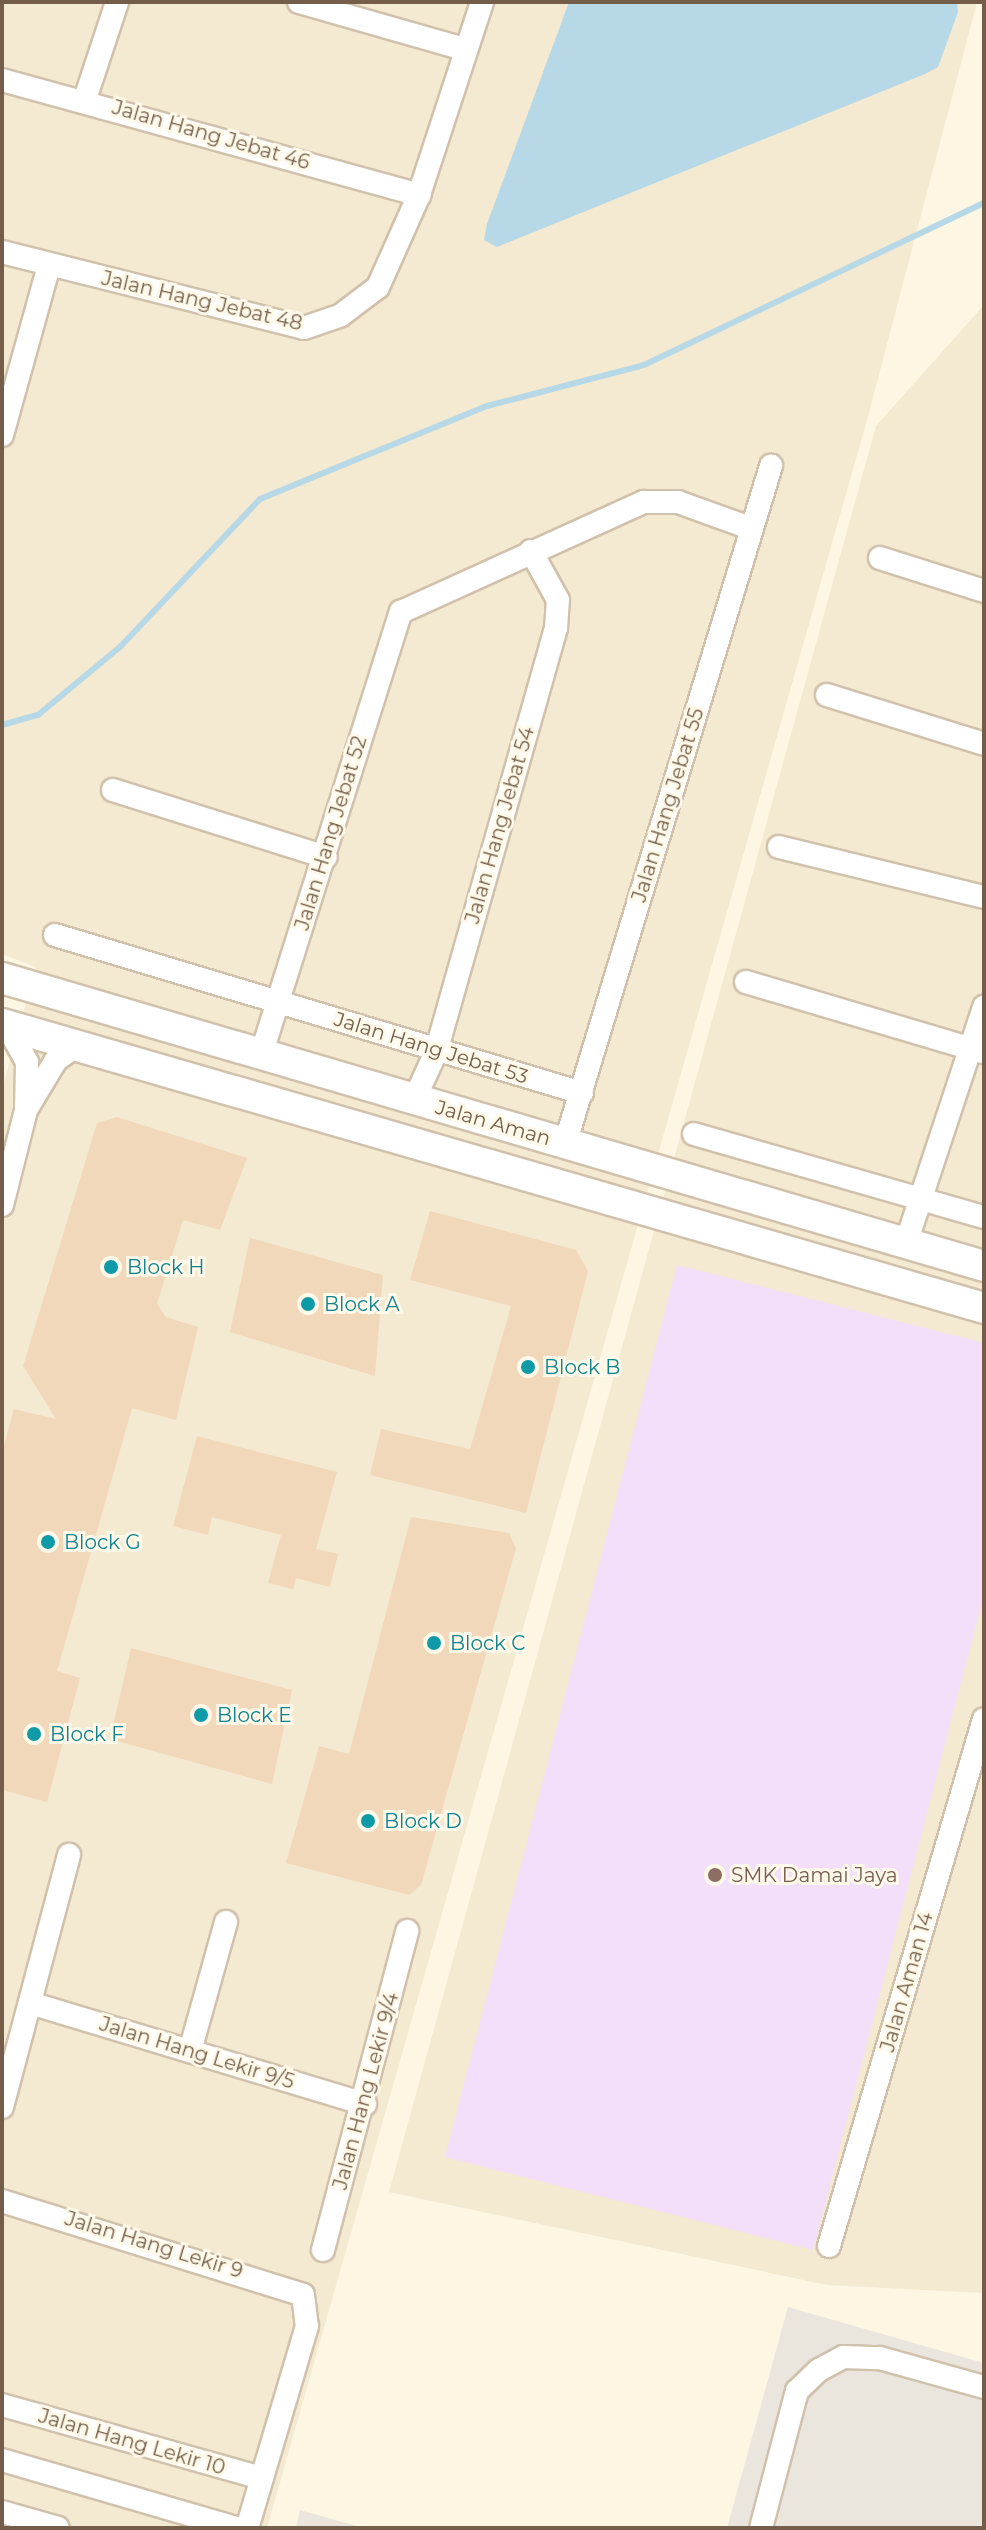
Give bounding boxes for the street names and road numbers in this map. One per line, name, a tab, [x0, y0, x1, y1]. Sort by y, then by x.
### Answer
street label: Jalan Hang Jebat 46	[109, 95, 313, 175]
street label: Jalan Hang Jebat 48	[99, 266, 305, 336]
street label: Jalan Hang Jebat 55	[627, 705, 709, 905]
street label: Jalan Hang Jebat 54	[460, 724, 540, 926]
street label: Jalan Hang Jebat 52	[290, 733, 372, 933]
street label: Jalan Hang Jebat 53	[331, 1007, 531, 1089]
street label: Jalan Aman	[433, 1095, 553, 1151]
street label: Jalan Aman 14	[876, 1909, 938, 2055]
street label: Jalan Hang Lekir 9/4	[328, 1990, 404, 2192]
street label: Jalan Hang Lekir 9/5	[97, 2012, 297, 2094]
street label: Jalan Hang Lekir 9	[62, 2207, 246, 2283]
street label: Jalan Hang Lekir 10	[36, 2404, 228, 2480]

